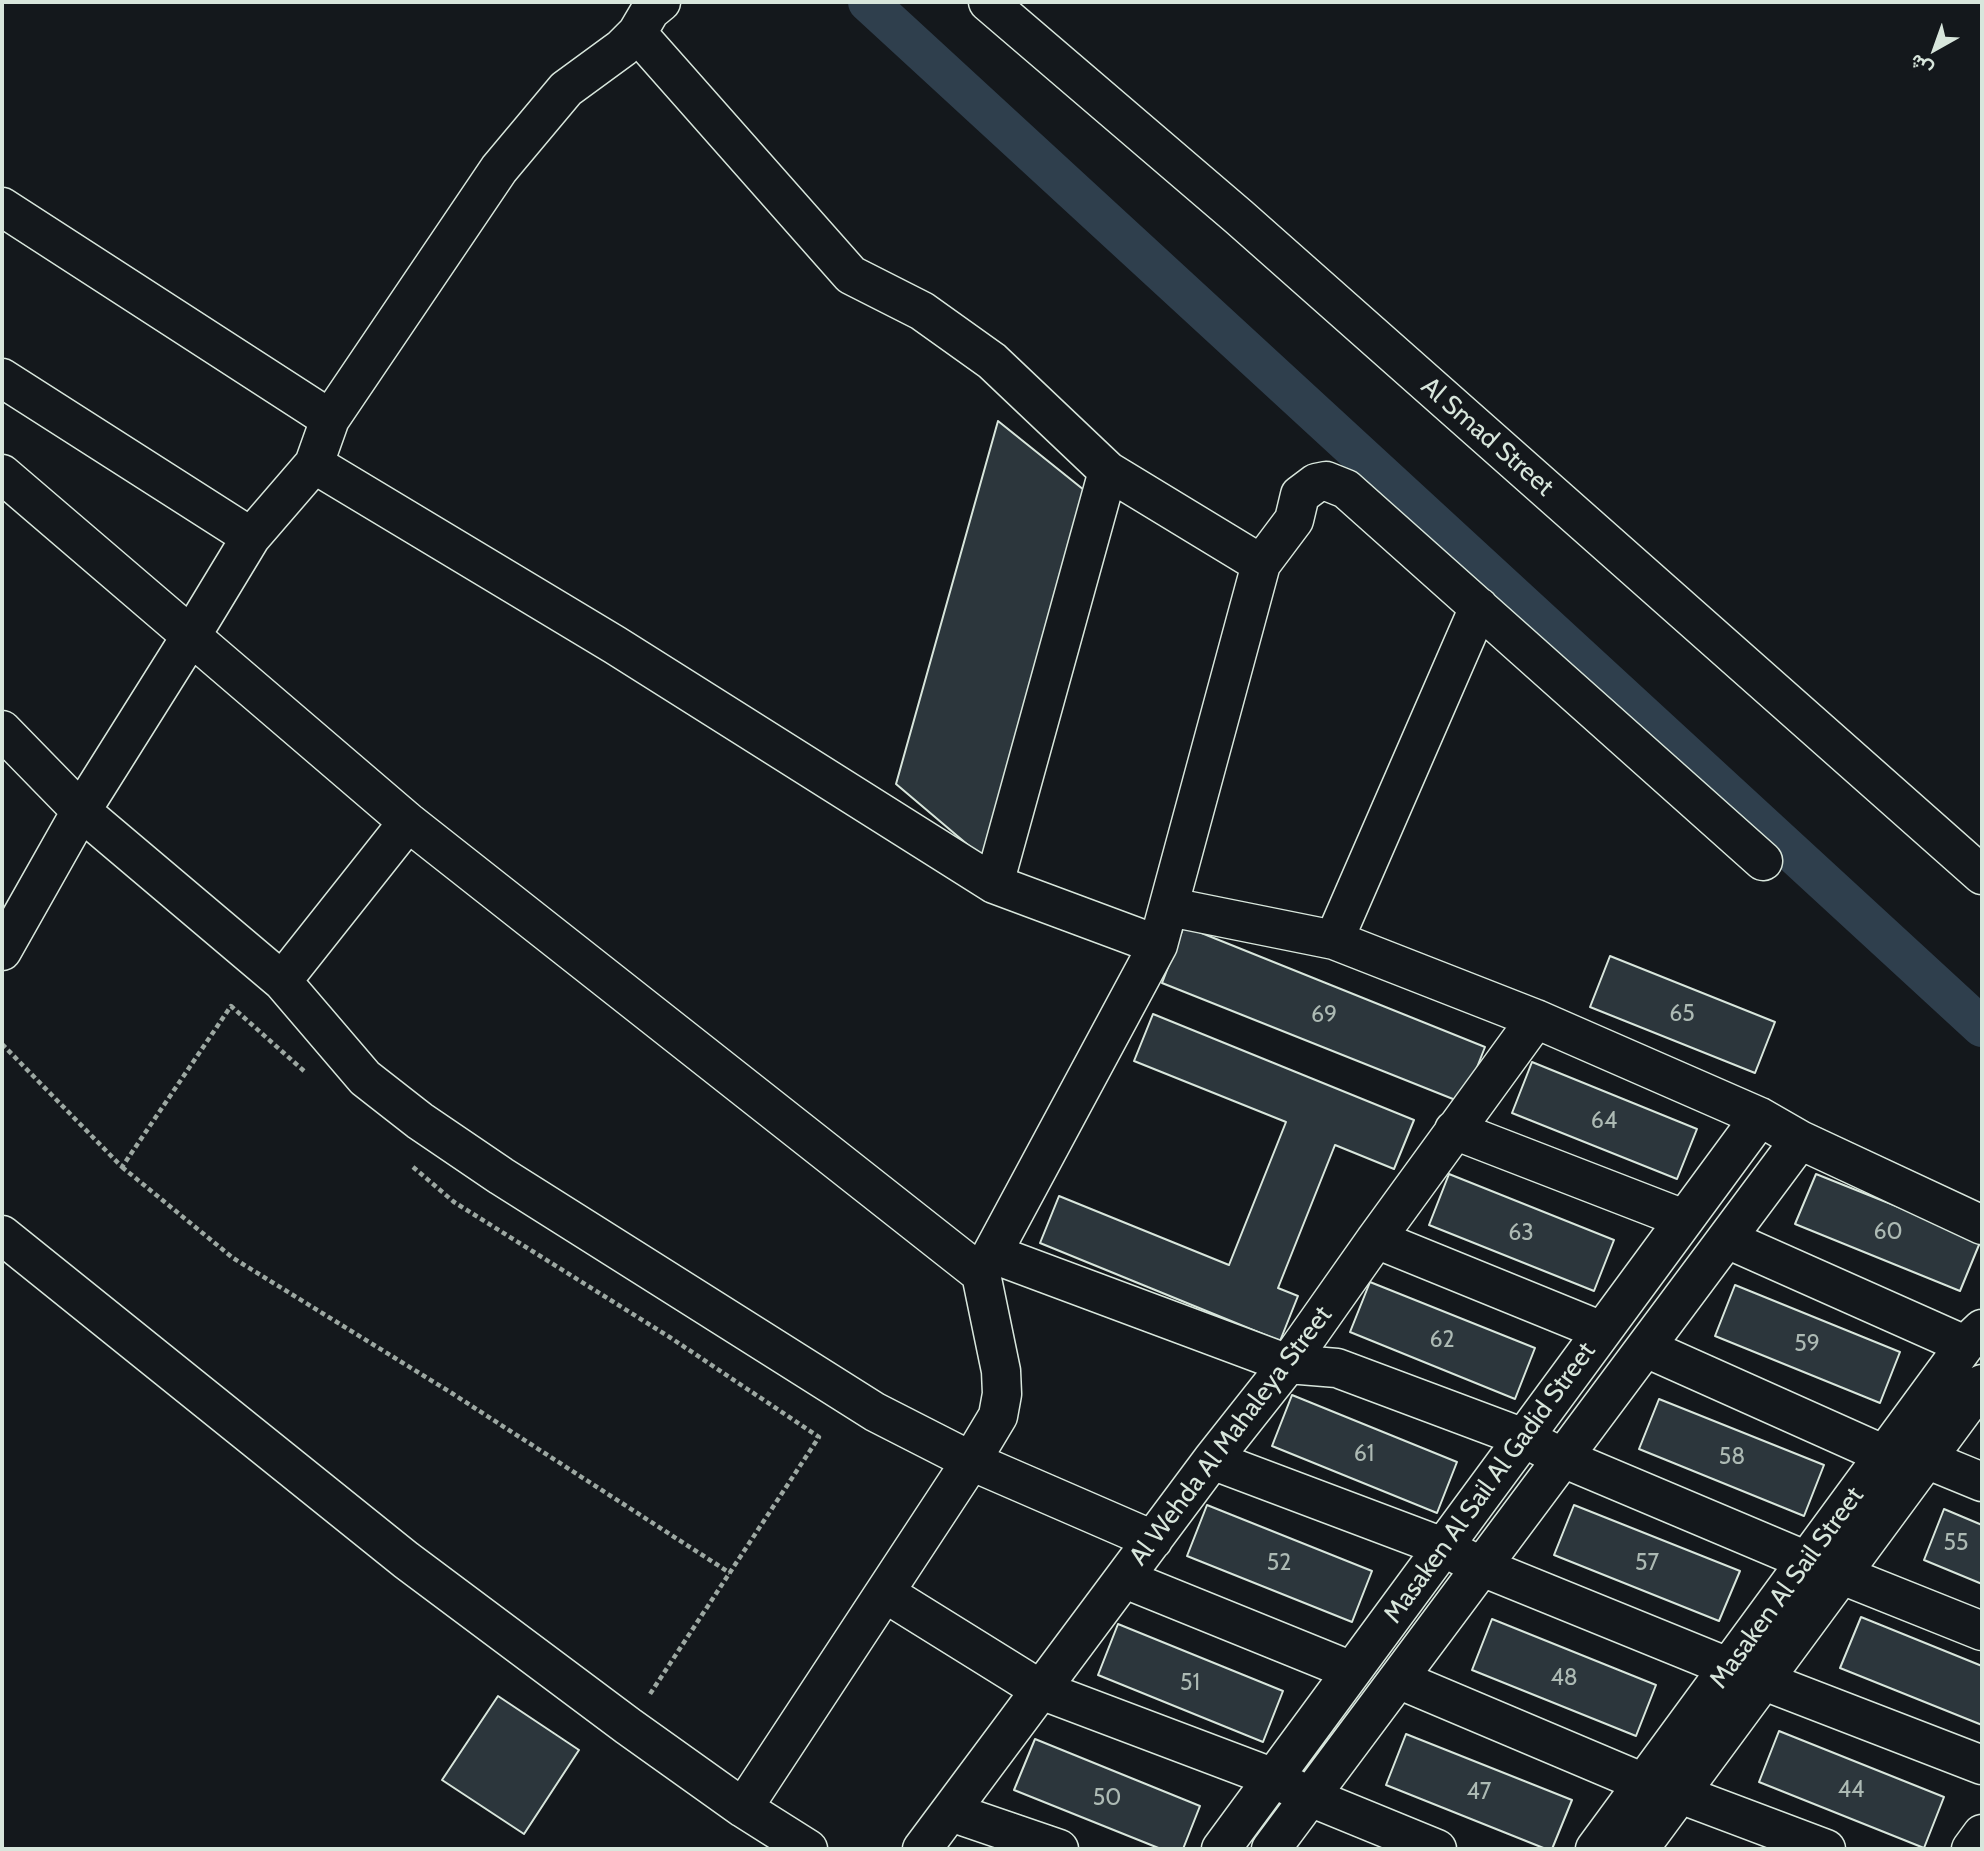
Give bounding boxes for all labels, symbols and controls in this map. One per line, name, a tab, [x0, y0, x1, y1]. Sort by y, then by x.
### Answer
north arrow	[1900, 14, 1970, 84]
text: ش	[1905, 49, 1937, 82]
street label: Al Smad Street	[1414, 371, 1560, 503]
house number: 65	[1669, 1000, 1695, 1028]
house number: 69	[1311, 1001, 1337, 1029]
house number: 64	[1591, 1107, 1617, 1135]
house number: 60	[1873, 1218, 1903, 1246]
house number: 63	[1508, 1219, 1534, 1247]
street label: Al Wehda Al Mahaleya Street	[1123, 1300, 1339, 1572]
house number: 62	[1429, 1326, 1455, 1354]
house number: 59	[1794, 1330, 1820, 1358]
street label: Masaken Al Sail Al Gadid Street	[1378, 1337, 1602, 1629]
house number: 61	[1354, 1440, 1374, 1468]
house number: 58	[1719, 1443, 1745, 1471]
street label: Masaken Al Sail Street	[1703, 1481, 1871, 1695]
house number: 55	[1944, 1529, 1968, 1557]
house number: 52	[1267, 1549, 1291, 1577]
house number: 57	[1635, 1549, 1659, 1577]
house number: 48	[1550, 1664, 1578, 1692]
house number: 51	[1180, 1669, 1200, 1697]
house number: 44	[1838, 1776, 1864, 1804]
house number: 47	[1467, 1778, 1491, 1806]
house number: 50	[1093, 1784, 1121, 1812]

